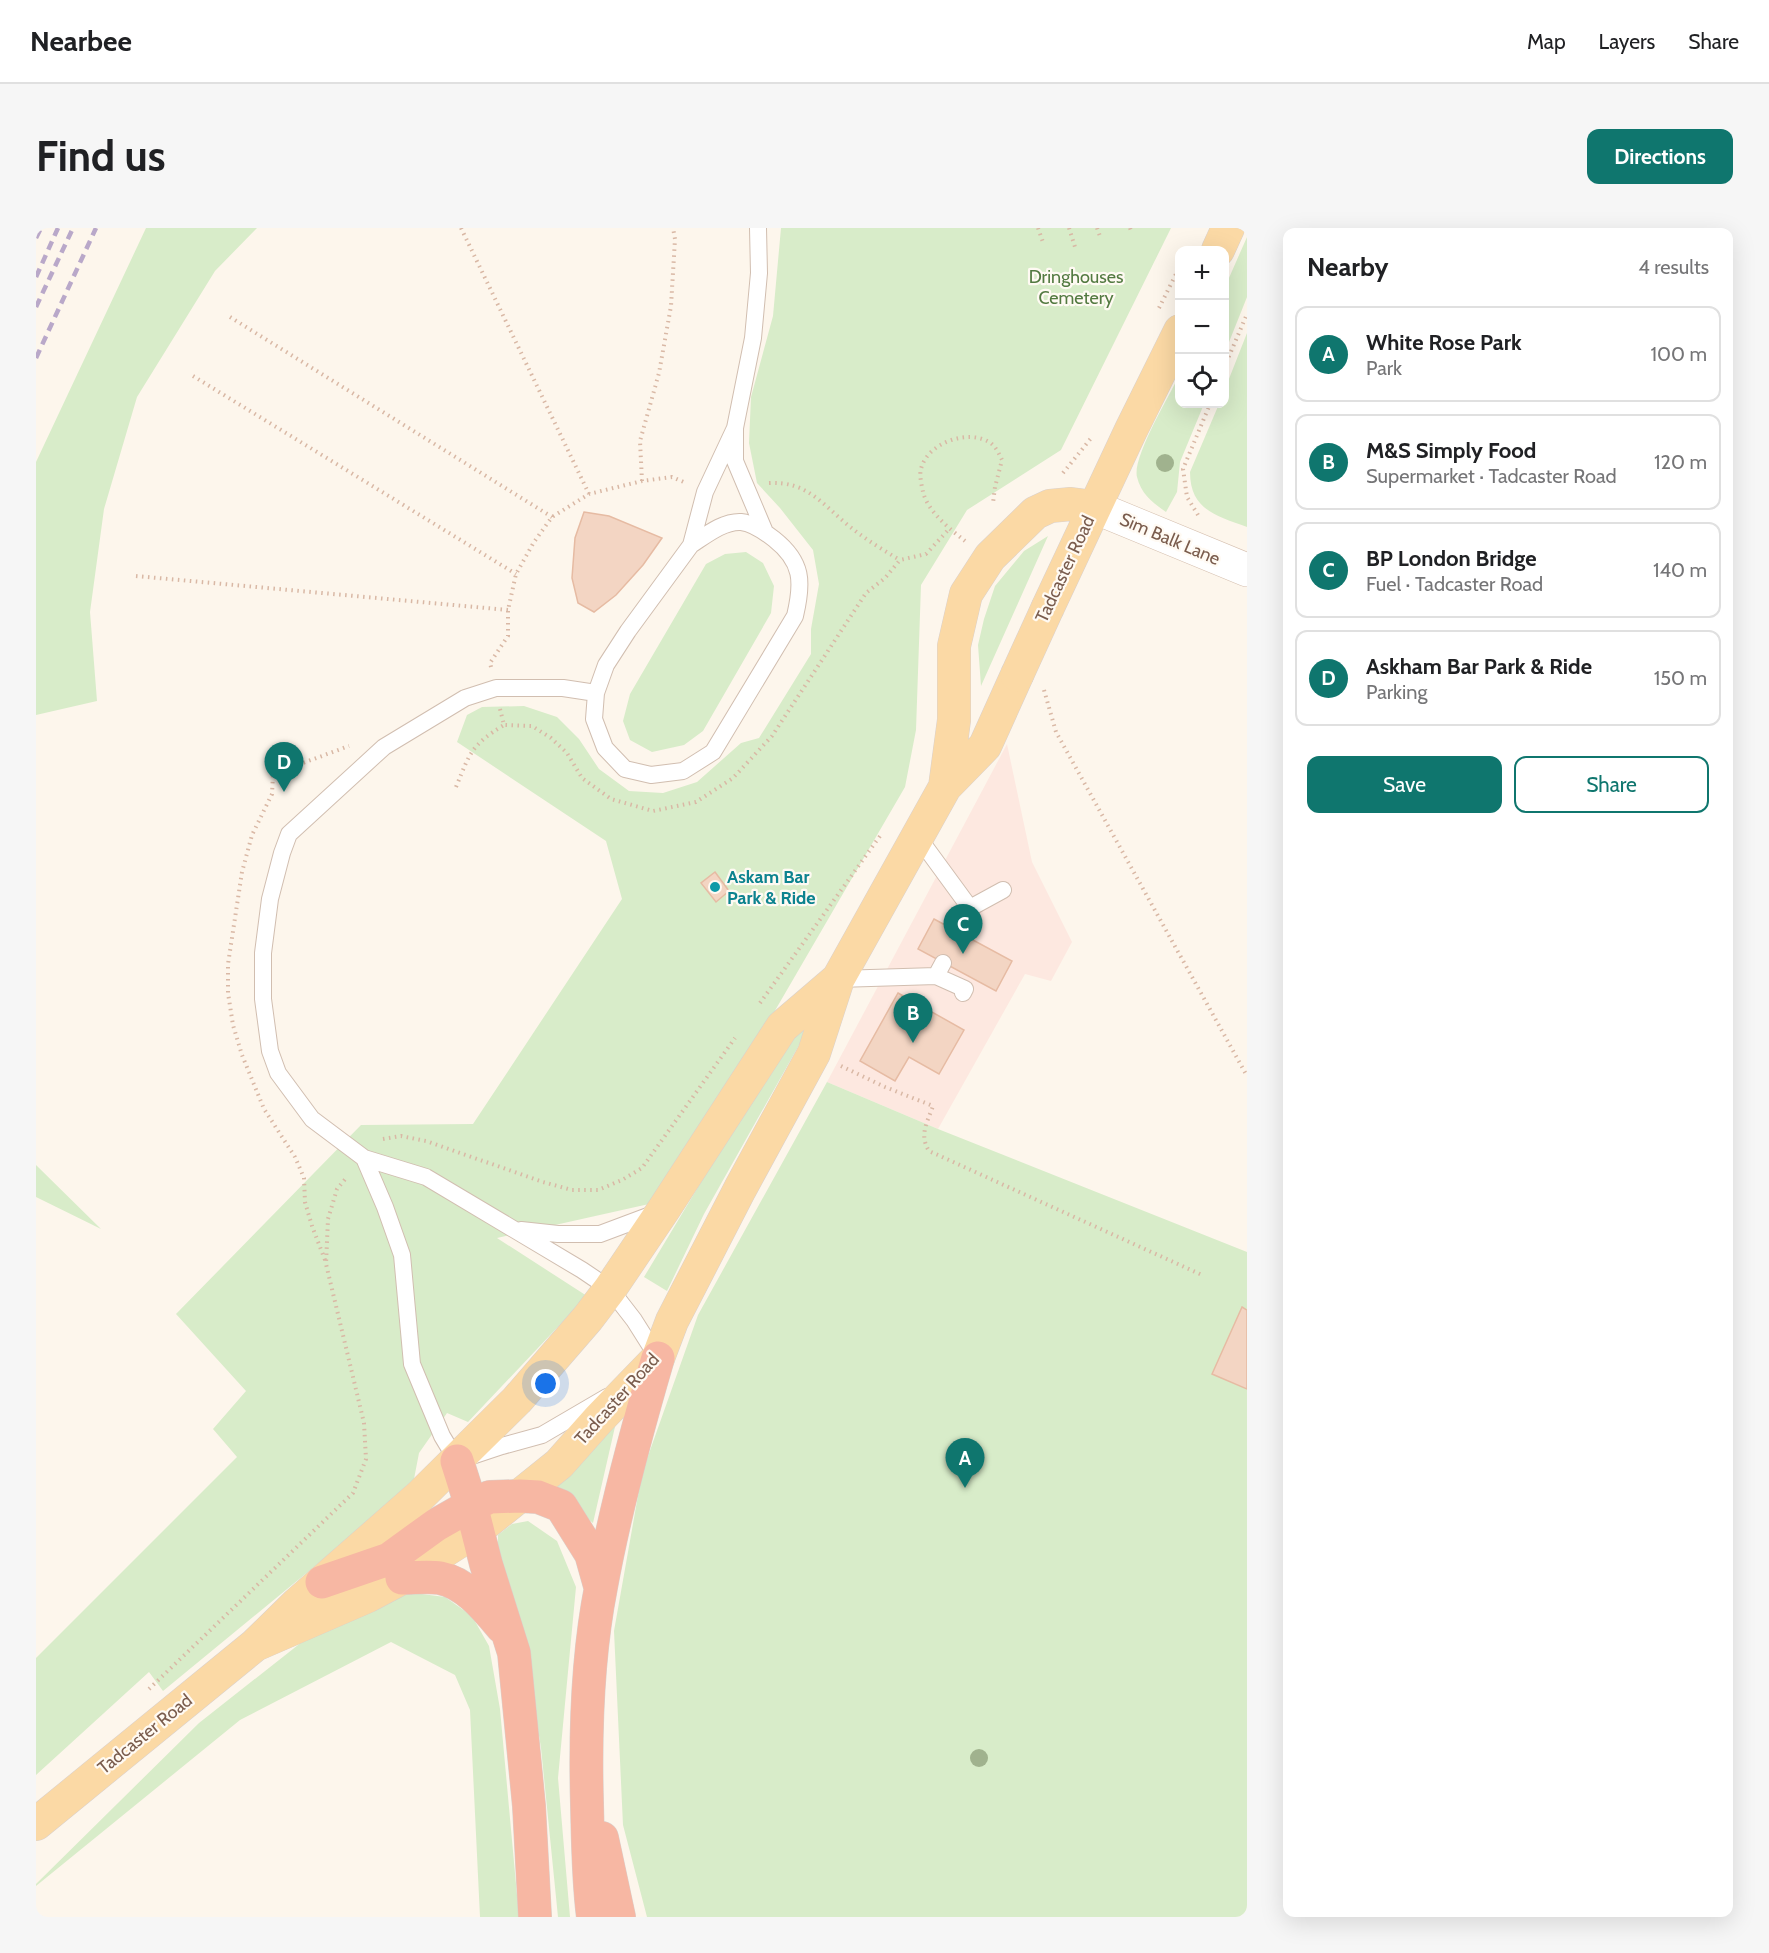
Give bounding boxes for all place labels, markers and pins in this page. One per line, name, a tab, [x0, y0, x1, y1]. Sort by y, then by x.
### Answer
pin: D	[264, 742, 304, 792]
place label: Askam Bar Park & Ride	[727, 866, 816, 909]
marker: Askam Bar Park & Ride	[708, 880, 722, 894]
pin: C	[944, 904, 982, 954]
pin: B	[894, 994, 932, 1043]
pin: A	[946, 1438, 984, 1488]

